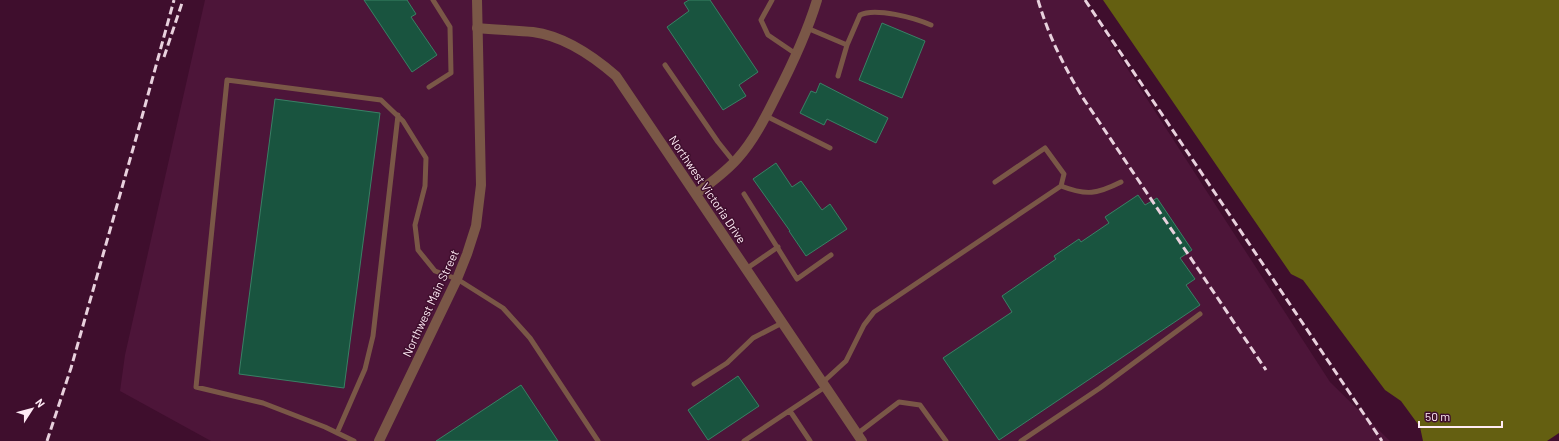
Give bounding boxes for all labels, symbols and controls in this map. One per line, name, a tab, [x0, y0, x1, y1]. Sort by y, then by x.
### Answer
street label: Northwest Victoria Drive	[667, 132, 749, 246]
street label: Northwest Main Street	[399, 247, 461, 359]
north arrow	[12, 389, 52, 429]
text: N	[33, 396, 48, 410]
scale bar	[1419, 403, 1502, 429]
text: 50 m	[1425, 409, 1450, 423]

